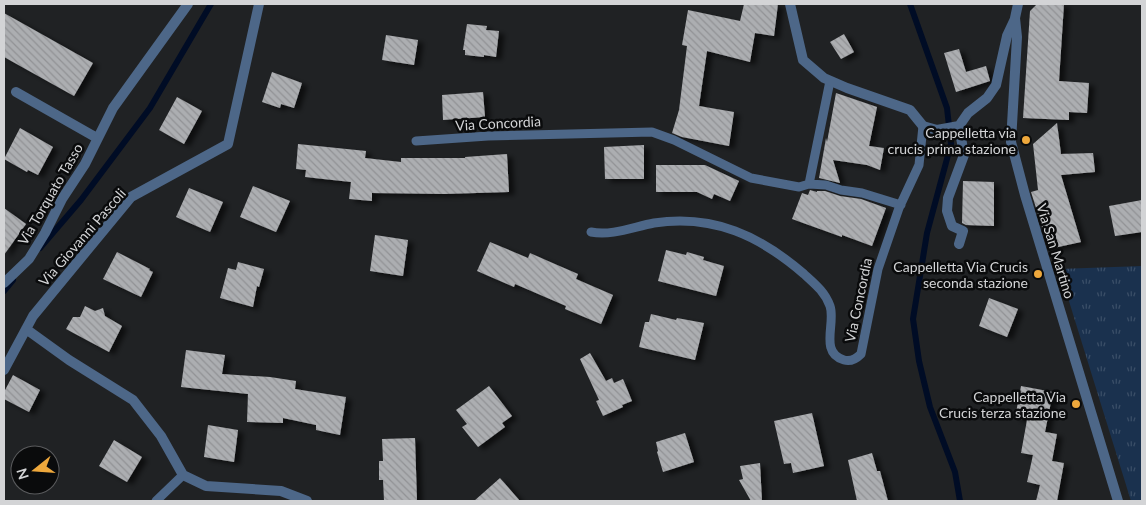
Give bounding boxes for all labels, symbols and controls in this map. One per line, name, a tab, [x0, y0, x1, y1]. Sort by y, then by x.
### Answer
street label: Via Concordia	[455, 112, 541, 134]
place label: Cappelletta via crucis prima stazione	[887, 124, 1016, 157]
marker: Cappelletta via crucis prima stazione	[1020, 134, 1032, 146]
street label: Via Torquato Tasso	[14, 140, 86, 248]
street label: Via Giovanni Pascoli	[35, 185, 129, 289]
street label: Via San Martino	[1033, 201, 1079, 301]
street label: Via Concordia	[841, 256, 875, 344]
place label: Cappelletta Via Crucis seconda stazione	[893, 258, 1028, 291]
marker: Cappelletta Via Crucis seconda stazione	[1032, 268, 1044, 280]
place label: Cappelletta Via Crucis terza stazione	[939, 388, 1066, 421]
marker: Cappelletta Via Crucis terza stazione	[1070, 398, 1082, 410]
north arrow	[10, 445, 60, 495]
text: N	[12, 466, 32, 482]

